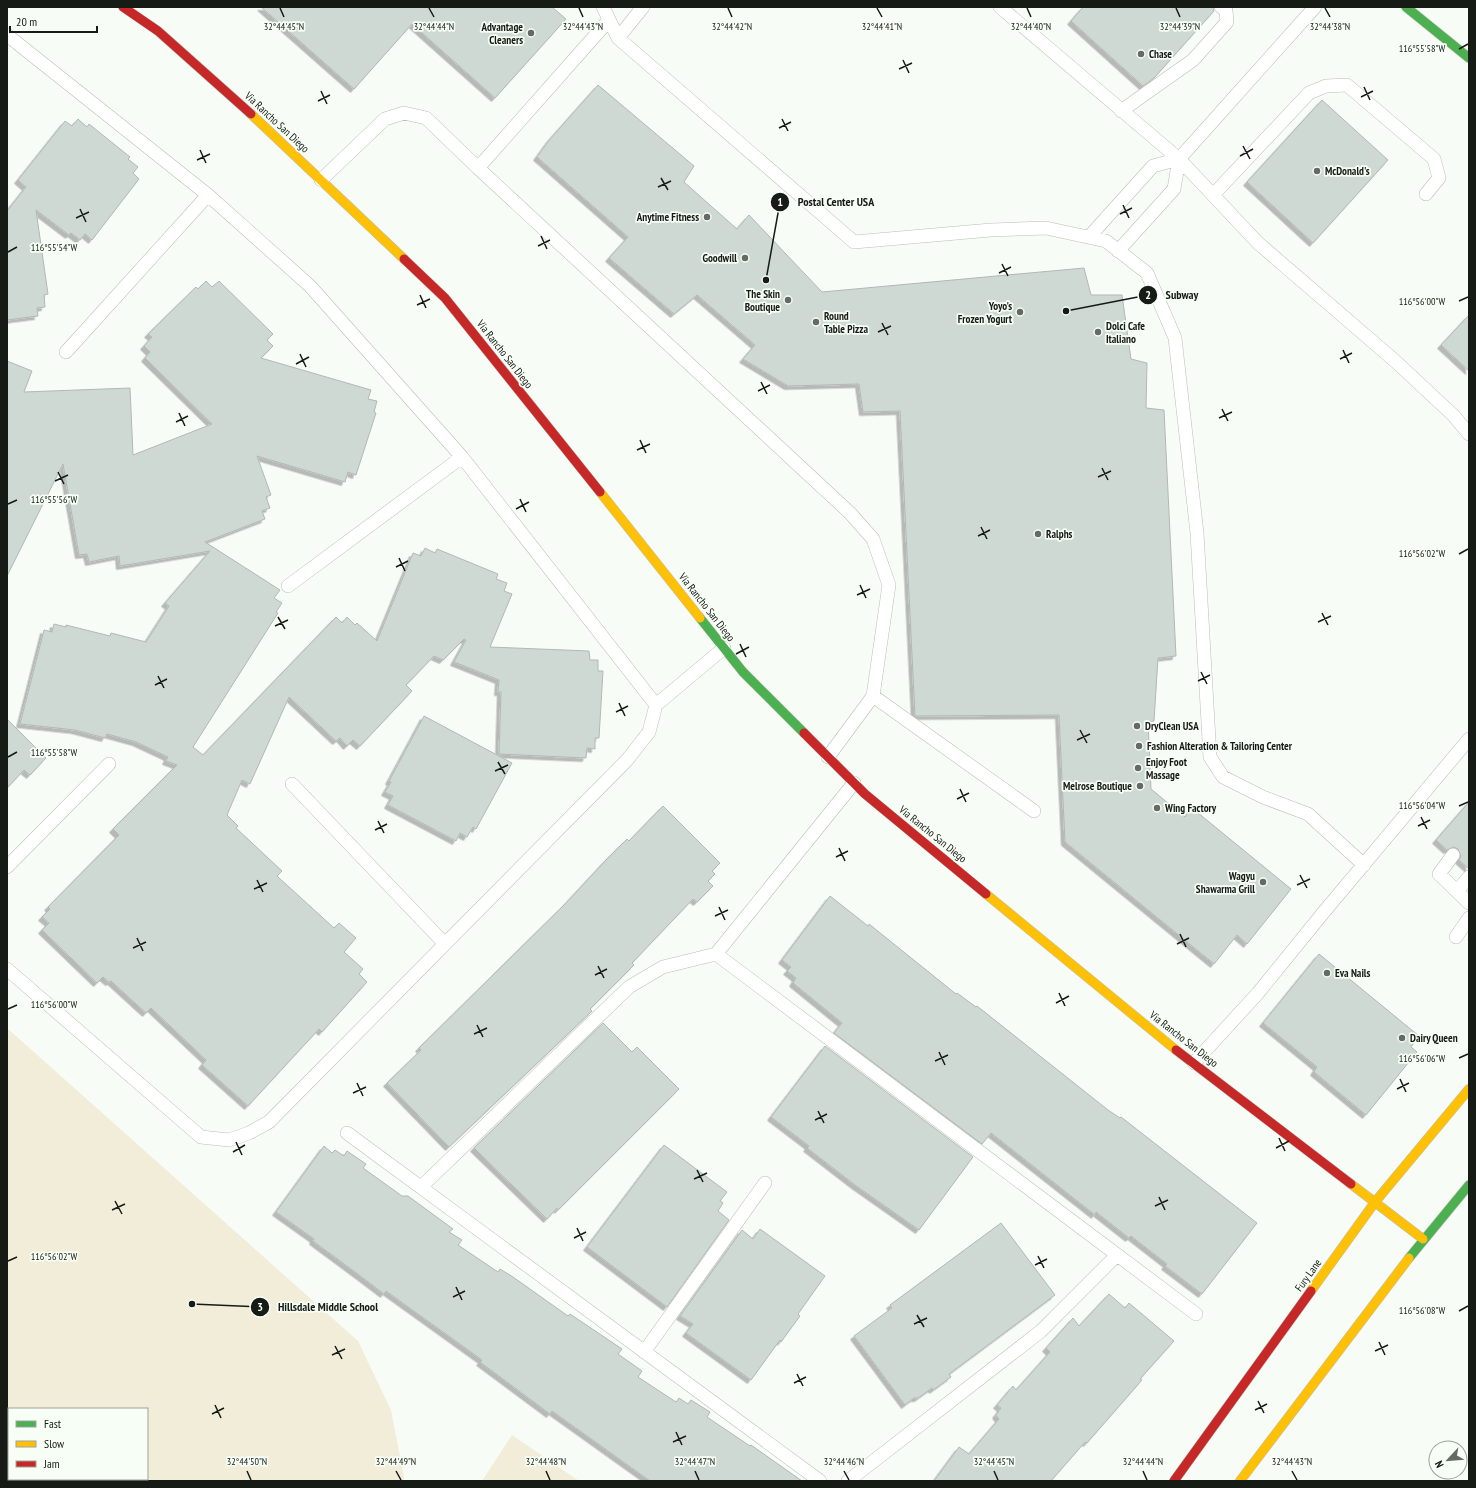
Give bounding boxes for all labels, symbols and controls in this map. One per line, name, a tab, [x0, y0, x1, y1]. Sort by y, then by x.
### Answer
scale bar	[10, 8, 97, 34]
text: 20 m	[16, 14, 37, 29]
text: 32°44'45"N	[264, 20, 304, 33]
text: 32°44'44"N	[414, 20, 454, 33]
place label: Advantage Cleaners	[480, 20, 523, 47]
text: 32°44'43"N	[563, 20, 603, 33]
text: 32°44'42"N	[712, 20, 752, 33]
text: 32°44'41"N	[862, 20, 902, 33]
text: 32°44'40"N	[1011, 20, 1051, 33]
text: 32°44'39"N	[1160, 20, 1200, 33]
text: 32°44'38"N	[1310, 20, 1350, 33]
marker: Advantage Cleaners	[526, 28, 536, 38]
text: 116°55'58"W	[1399, 42, 1446, 55]
place label: Chase	[1149, 47, 1172, 61]
marker: Chase	[1136, 49, 1146, 59]
street label: Via Rancho San Diego	[241, 88, 312, 156]
place label: McDonald's	[1325, 164, 1370, 178]
marker: McDonald's	[1312, 166, 1322, 176]
callout: Postal Center USA	[770, 190, 883, 214]
text: 1	[777, 194, 783, 209]
text: Postal Center USA	[798, 194, 875, 209]
place label: Anytime Fitness	[636, 210, 699, 224]
marker: Anytime Fitness	[702, 212, 712, 222]
text: 116°55'54"W	[31, 241, 78, 254]
place label: Goodwill	[702, 251, 737, 265]
marker: Goodwill	[740, 253, 750, 263]
callout: Subway	[1138, 283, 1206, 307]
place label: The Skin Boutique	[745, 287, 780, 314]
text: 2	[1145, 287, 1151, 302]
text: Subway	[1166, 287, 1199, 302]
marker: The Skin Boutique	[783, 295, 793, 305]
text: 116°56'00"W	[1399, 295, 1446, 308]
place label: Yoyo's Frozen Yogurt	[958, 299, 1013, 326]
marker: Yoyo's Frozen Yogurt	[1015, 307, 1025, 317]
place label: Round Table Pizza	[824, 309, 868, 336]
street label: Via Rancho San Diego	[473, 316, 536, 391]
marker: Round Table Pizza	[811, 317, 821, 327]
place label: Dolci Cafe Italiano	[1106, 319, 1145, 346]
marker: Dolci Cafe Italiano	[1093, 327, 1103, 337]
text: 116°55'56"W	[31, 493, 78, 506]
place label: Ralphs	[1046, 527, 1073, 541]
marker: Ralphs	[1033, 529, 1043, 539]
text: 116°56'02"W	[1399, 547, 1446, 560]
street label: Via Rancho San Diego	[675, 569, 738, 644]
place label: DryClean USA	[1145, 719, 1199, 733]
marker: DryClean USA	[1132, 721, 1142, 731]
place label: Fashion Alteration & Tailoring Center	[1147, 739, 1293, 753]
marker: Fashion Alteration & Tailoring Center	[1134, 741, 1144, 751]
text: 116°55'58"W	[31, 746, 78, 759]
place label: Enjoy Foot Massage	[1146, 755, 1188, 782]
marker: Enjoy Foot Massage	[1133, 763, 1143, 773]
place label: Melrose Boutique	[1063, 779, 1132, 793]
marker: Melrose Boutique	[1135, 781, 1145, 791]
text: 116°56'04"W	[1399, 799, 1446, 812]
place label: Wing Factory	[1164, 801, 1217, 815]
street label: Via Rancho San Diego	[896, 802, 970, 866]
marker: Wing Factory	[1152, 803, 1162, 813]
place label: Wagyu Shawarma Grill	[1196, 869, 1255, 896]
marker: Wagyu Shawarma Grill	[1258, 877, 1268, 887]
place label: Eva Nails	[1335, 966, 1371, 980]
marker: Eva Nails	[1322, 968, 1332, 978]
text: 116°56'00"W	[31, 998, 78, 1011]
street label: Via Rancho San Diego	[1146, 1007, 1221, 1070]
place label: Dairy Queen	[1410, 1031, 1458, 1045]
marker: Dairy Queen	[1397, 1033, 1407, 1043]
text: 116°56'06"W	[1399, 1052, 1446, 1065]
text: 116°56'02"W	[31, 1250, 78, 1263]
street label: Fury Lane	[1292, 1256, 1325, 1294]
callout: Hillsdale Middle School	[250, 1295, 387, 1319]
text: 3	[257, 1299, 263, 1314]
text: Hillsdale Middle School	[278, 1299, 378, 1314]
text: 116°56'08"W	[1399, 1304, 1446, 1317]
legend	[8, 1408, 148, 1480]
text: Fast	[44, 1416, 62, 1431]
text: Slow	[44, 1436, 65, 1451]
north arrow	[1428, 1440, 1468, 1480]
text: 32°44'50"N	[227, 1455, 267, 1468]
text: 32°44'49"N	[376, 1455, 416, 1468]
text: 32°44'48"N	[526, 1455, 566, 1468]
text: 32°44'47"N	[675, 1455, 715, 1468]
text: 32°44'46"N	[824, 1455, 864, 1468]
text: 32°44'45"N	[974, 1455, 1014, 1468]
text: 32°44'44"N	[1123, 1455, 1163, 1468]
text: 32°44'43"N	[1272, 1455, 1312, 1468]
text: Jam	[43, 1456, 60, 1471]
text: N	[1431, 1459, 1447, 1470]

